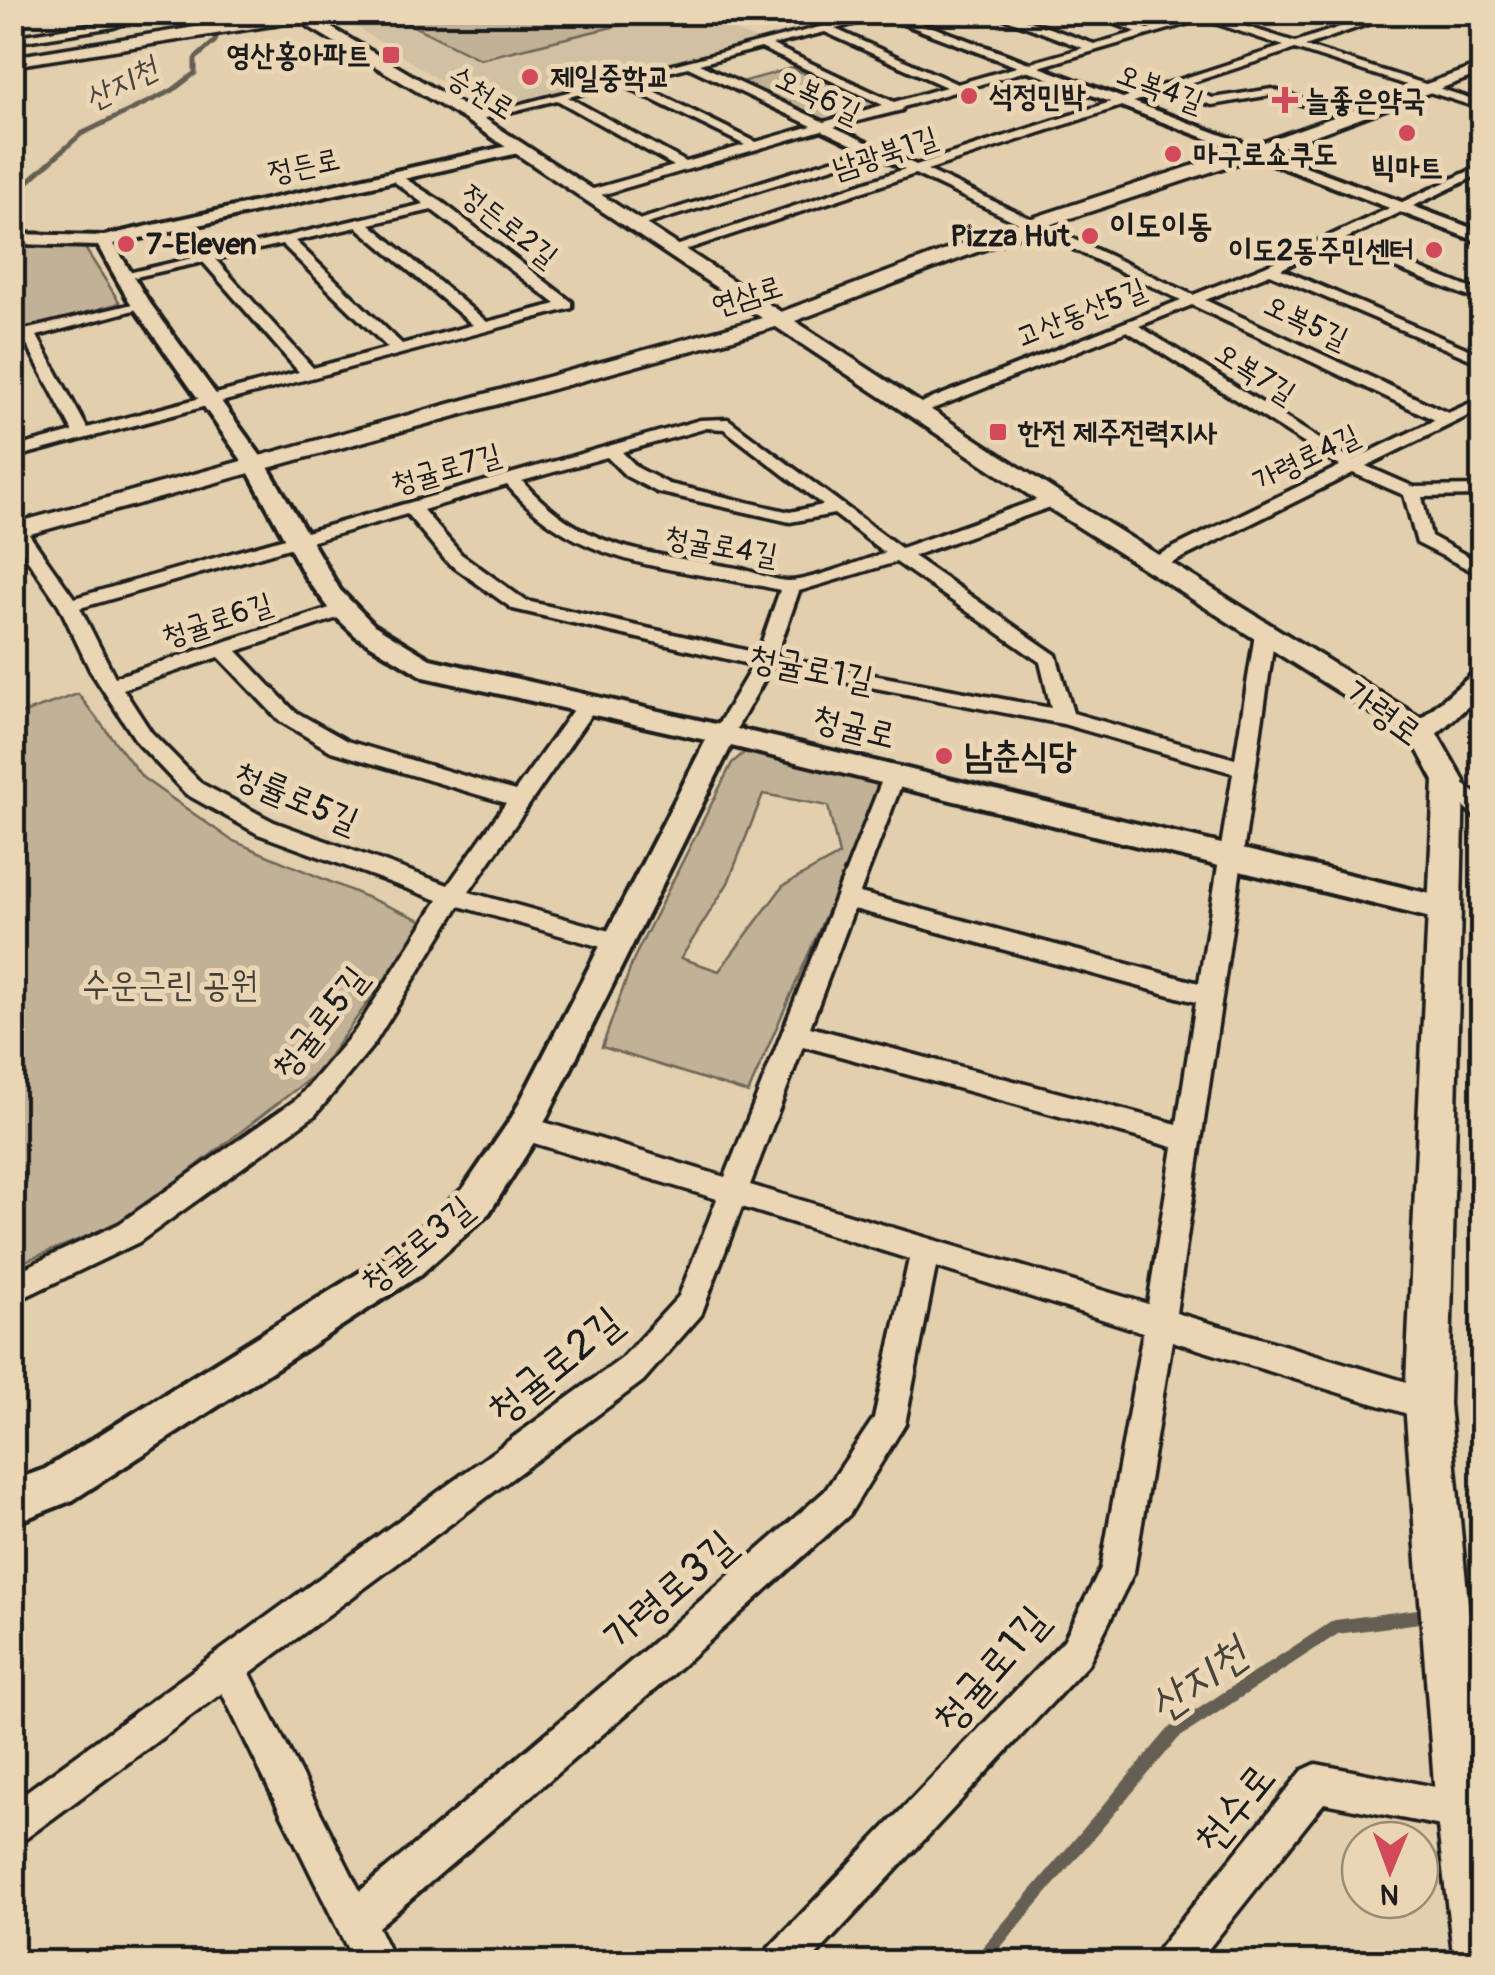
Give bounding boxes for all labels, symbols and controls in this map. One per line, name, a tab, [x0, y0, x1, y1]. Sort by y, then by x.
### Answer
place label: 영산홍아파트	[226, 37, 371, 74]
marker: 영산홍아파트	[380, 44, 402, 66]
water label: 산지천	[78, 47, 167, 120]
street label: 오복4길	[1111, 55, 1209, 121]
street label: 승천로	[440, 58, 522, 128]
place label: 제일중학교	[550, 59, 671, 96]
street label: 오복6길	[769, 60, 867, 132]
marker: 제일중학교	[519, 66, 541, 88]
place label: 석정민박	[989, 78, 1086, 115]
place label: 늘좋은약국	[1305, 82, 1426, 119]
marker: 석정민박	[958, 85, 980, 107]
marker: 늘좋은약국	[1274, 89, 1296, 111]
street label: 남광북1길	[828, 119, 942, 187]
marker: 빅마트	[1396, 122, 1418, 144]
place label: 마구로쇼쿠도	[1193, 136, 1338, 173]
street label: 정든로	[265, 140, 343, 192]
marker: 마구로쇼쿠도	[1162, 143, 1184, 165]
place label: 빅마트	[1371, 149, 1443, 186]
street label: 정든로2길	[453, 177, 565, 275]
district label: 이도이동	[1110, 206, 1213, 246]
place label: Pizza Hut	[950, 218, 1071, 255]
marker: Pizza Hut	[1079, 225, 1101, 247]
place label: 7-Eleven	[146, 226, 257, 263]
place label: 이도2동주민센터	[1228, 232, 1414, 269]
marker: 7-Eleven	[115, 233, 137, 255]
marker: 이도2동주민센터	[1423, 239, 1445, 261]
street label: 연삼로	[707, 268, 787, 324]
street label: 고산동산5길	[1011, 270, 1151, 356]
street label: 오복5길	[1258, 286, 1354, 358]
street label: 오복7길	[1208, 334, 1302, 412]
place label: 한전 제주전력지사	[1017, 414, 1218, 451]
street label: 가령로4길	[1247, 416, 1365, 500]
marker: 한전 제주전력지사	[987, 421, 1009, 443]
street label: 청귤로7길	[387, 436, 505, 502]
street label: 청귤로4길	[662, 518, 780, 574]
street label: 청귤로6길	[157, 585, 277, 655]
street label: 청귤로1길	[745, 635, 877, 703]
street label: 가령로	[1336, 670, 1430, 756]
street label: 청귤로	[808, 695, 900, 759]
place label: 남춘식당	[964, 734, 1077, 778]
marker: 남춘식당	[933, 745, 955, 767]
street label: 청률로5길	[227, 752, 365, 844]
street label: 청귤로5길	[262, 958, 378, 1088]
park label: 수운근린 공원	[82, 963, 258, 1007]
street label: 청귤로3길	[352, 1186, 482, 1304]
street label: 청귤로2길	[477, 1296, 633, 1436]
street label: 가령로3길	[593, 1519, 747, 1663]
street label: 청귤로1길	[922, 1596, 1060, 1744]
water label: 산지천	[1138, 1623, 1261, 1735]
street label: 천수로	[1183, 1753, 1287, 1865]
north arrow	[1340, 1820, 1440, 1920]
text: N	[1380, 1876, 1399, 1911]

